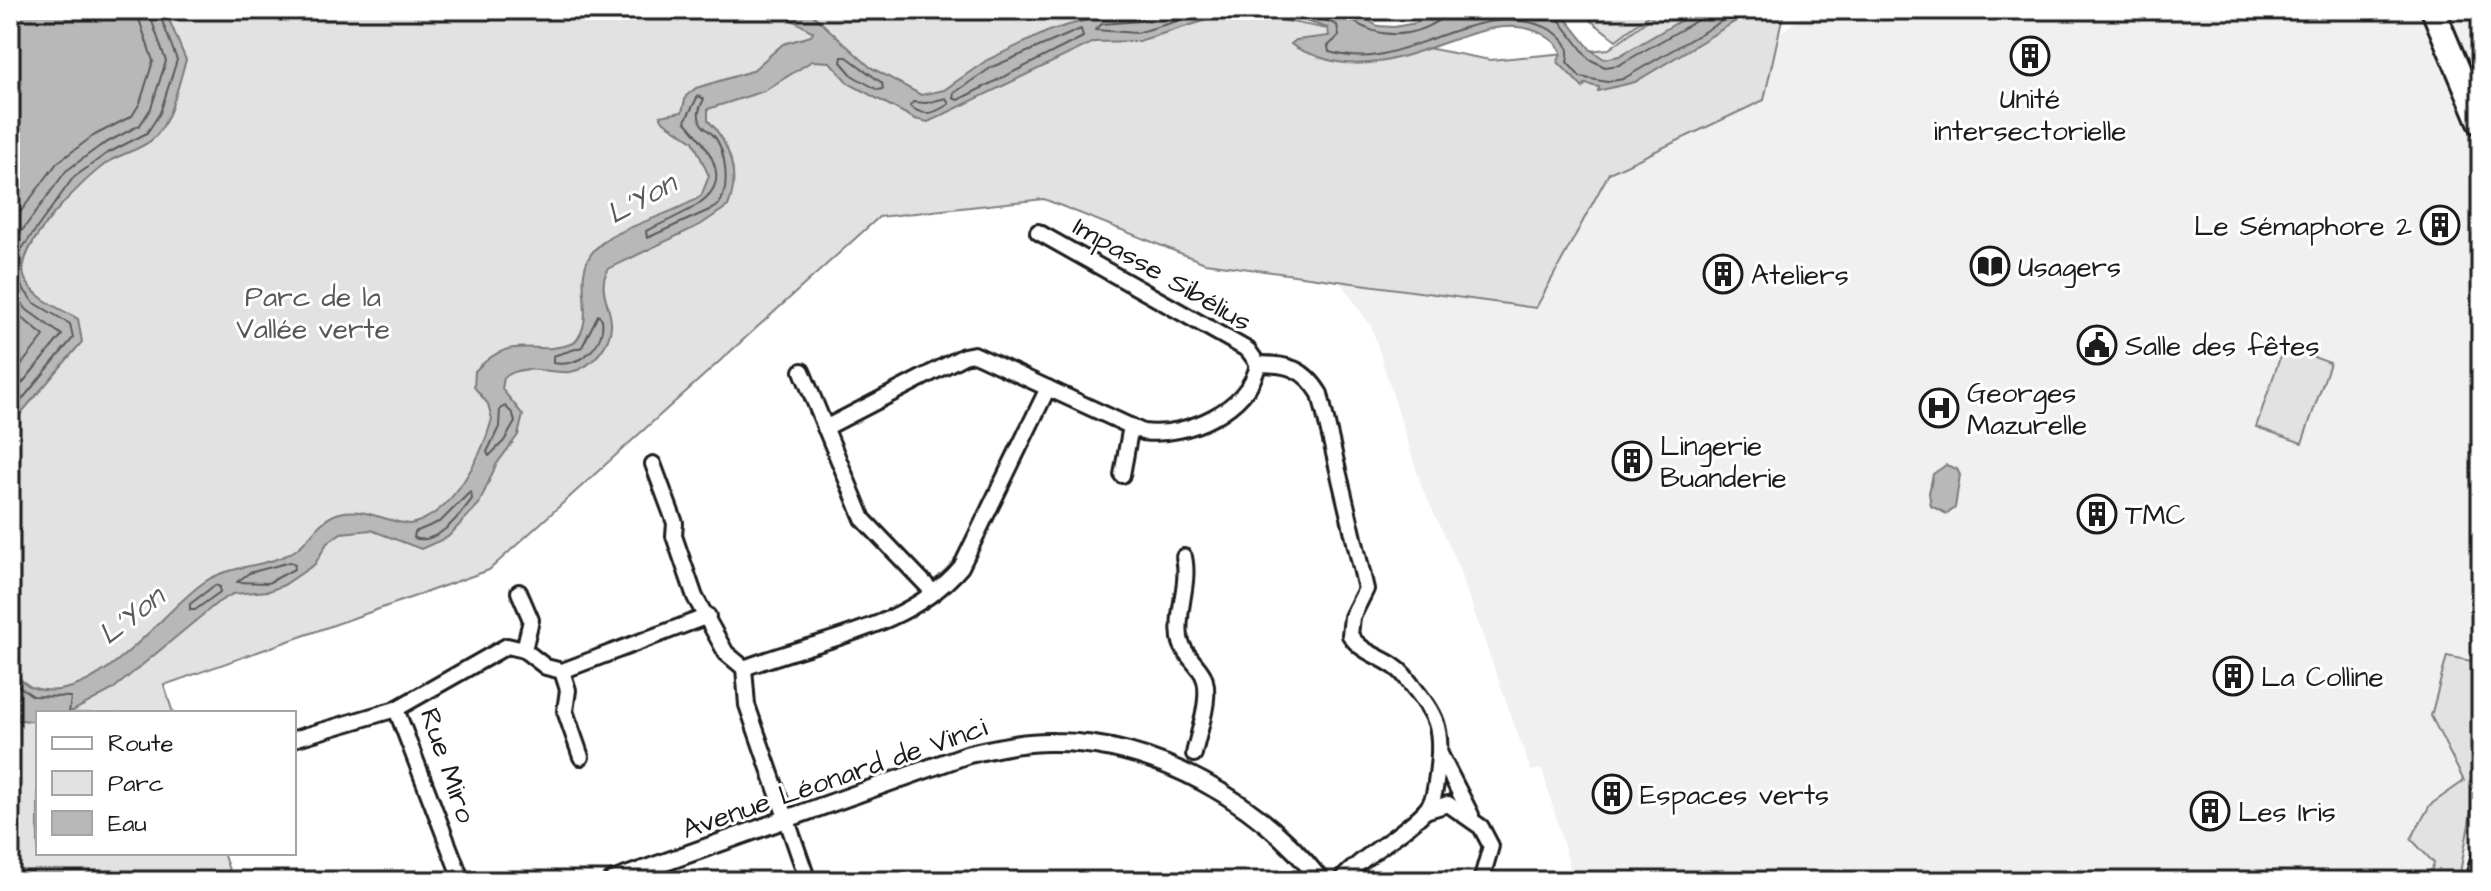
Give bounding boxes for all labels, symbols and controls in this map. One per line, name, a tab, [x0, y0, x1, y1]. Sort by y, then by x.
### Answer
building icon: Unité intersectorielle	[2009, 35, 2051, 77]
place label: Unité intersectorielle	[1934, 80, 2126, 151]
water label: L'Yon	[599, 161, 686, 235]
building icon: Le Sémaphore 2	[2419, 204, 2461, 246]
street label: Impasse Sibélius	[1066, 207, 1259, 341]
place label: Le Sémaphore 2	[2194, 207, 2412, 246]
library icon: Usagers	[1969, 245, 2011, 287]
place label: Usagers	[2018, 248, 2121, 288]
building icon: Ateliers	[1702, 253, 1744, 295]
place label: Ateliers	[1751, 256, 1849, 295]
park label: Parc de la Vallée verte	[236, 278, 390, 349]
public building icon: Salle des fêtes	[2076, 324, 2118, 366]
place label: Salle des fêtes	[2125, 327, 2319, 366]
place label: Georges Mazurelle	[1967, 374, 2087, 445]
hospital icon: Georges Mazurelle	[1918, 387, 1960, 429]
place label: Lingerie Buanderie	[1660, 427, 1787, 498]
building icon: Lingerie Buanderie	[1611, 440, 1653, 482]
building icon: TMC	[2076, 493, 2118, 535]
place label: TMC	[2125, 496, 2186, 535]
water label: L'Yon	[90, 575, 176, 655]
building icon: La Colline	[2212, 655, 2254, 697]
place label: La Colline	[2261, 658, 2384, 697]
street label: Rue Miro	[410, 703, 485, 828]
street label: Avenue Léonard de Vinci	[677, 708, 992, 849]
legend	[36, 711, 296, 855]
text: Route	[108, 727, 174, 761]
text: Parc	[108, 767, 164, 801]
building icon: Espaces verts	[1591, 773, 1633, 815]
place label: Espaces verts	[1640, 776, 1829, 815]
building icon: Les Iris	[2189, 790, 2231, 832]
place label: Les Iris	[2238, 793, 2336, 832]
text: Eau	[108, 807, 147, 841]

